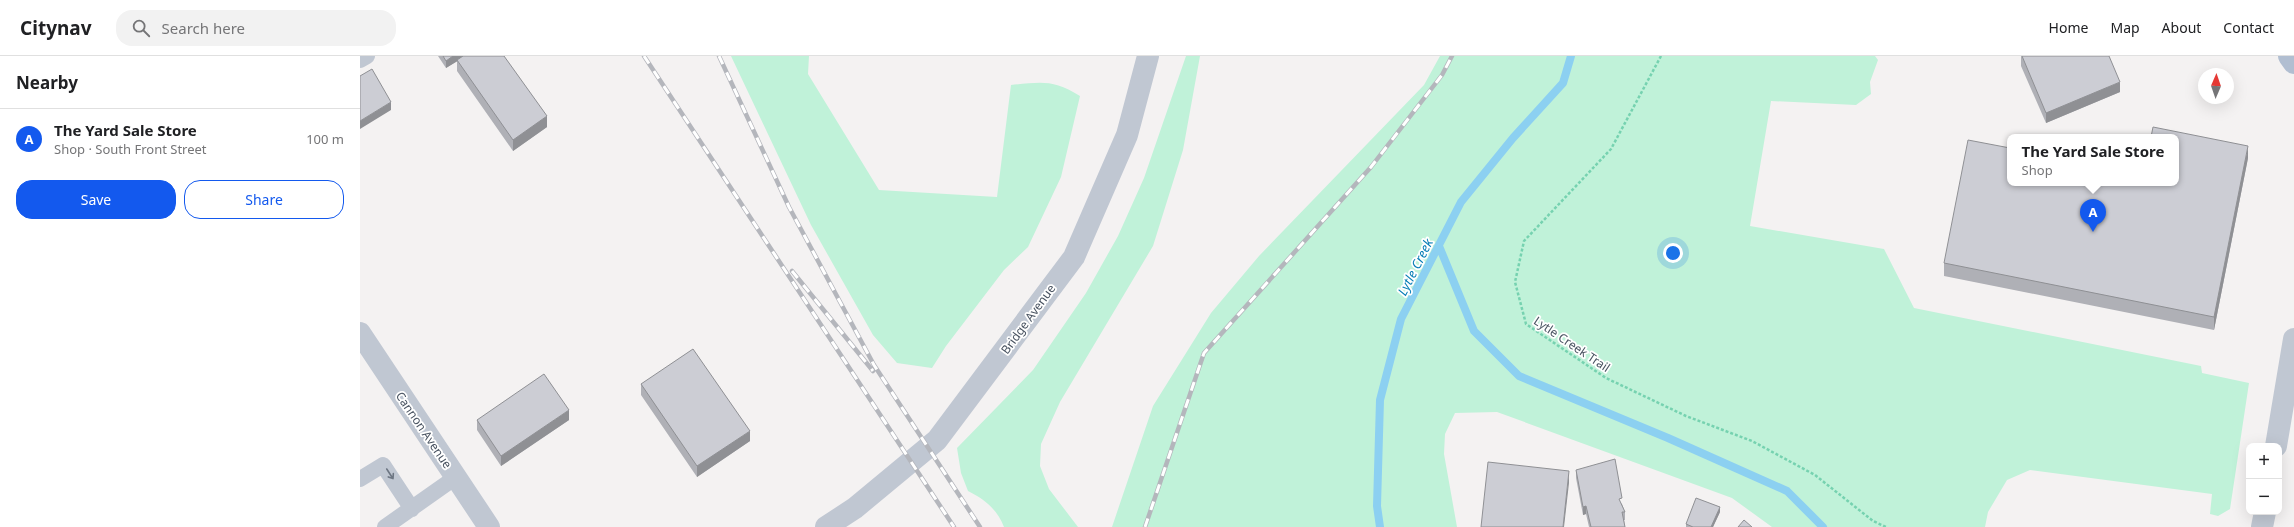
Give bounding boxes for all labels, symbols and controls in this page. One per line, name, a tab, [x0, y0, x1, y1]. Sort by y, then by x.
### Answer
search box	[116, 10, 396, 46]
text: Citynav	[20, 15, 92, 41]
icon: search	[130, 17, 152, 39]
text: Search here	[162, 18, 245, 38]
text: Home	[2049, 18, 2088, 37]
text: Map	[2110, 18, 2140, 37]
text: About	[2162, 18, 2201, 37]
text: Contact	[2223, 18, 2274, 37]
north arrow	[2198, 68, 2234, 104]
text: Nearby	[16, 71, 78, 94]
text: The Yard Sale Store	[54, 120, 197, 140]
text: A	[25, 130, 34, 148]
text: 100 m	[306, 130, 344, 148]
popup	[2007, 134, 2179, 186]
text: Shop · South Front Street	[54, 140, 207, 158]
text: The Yard Sale Store	[2022, 141, 2164, 161]
text: Shop	[2022, 161, 2053, 179]
button: Save	[16, 180, 176, 219]
button: Share	[184, 180, 344, 219]
pin: A	[2080, 199, 2106, 232]
water label: Lytle Creek	[1393, 235, 1437, 299]
your location	[1663, 243, 1683, 263]
street label: Bridge Avenue	[997, 280, 1059, 357]
street label: Lytle Creek Trail	[1530, 312, 1614, 376]
street label: Cannon Avenue	[392, 388, 456, 472]
map controls	[2246, 443, 2282, 515]
button: +	[2246, 443, 2282, 479]
one-way arrow	[386, 468, 394, 480]
button: −	[2246, 479, 2282, 515]

